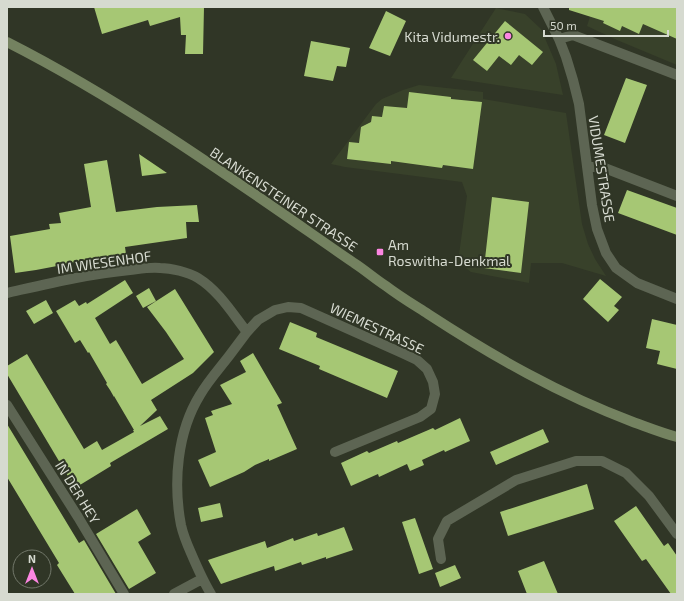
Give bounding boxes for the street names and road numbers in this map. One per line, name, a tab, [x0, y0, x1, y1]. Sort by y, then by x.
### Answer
street label: VIDUMESTRASSE	[585, 114, 619, 224]
street label: BLANKENSTEINER STRASSE	[207, 143, 361, 255]
street label: IM WIESENHOF	[56, 247, 153, 277]
street label: WIEMESTRASSE	[327, 299, 427, 357]
street label: IN DER HEY	[52, 458, 104, 527]

